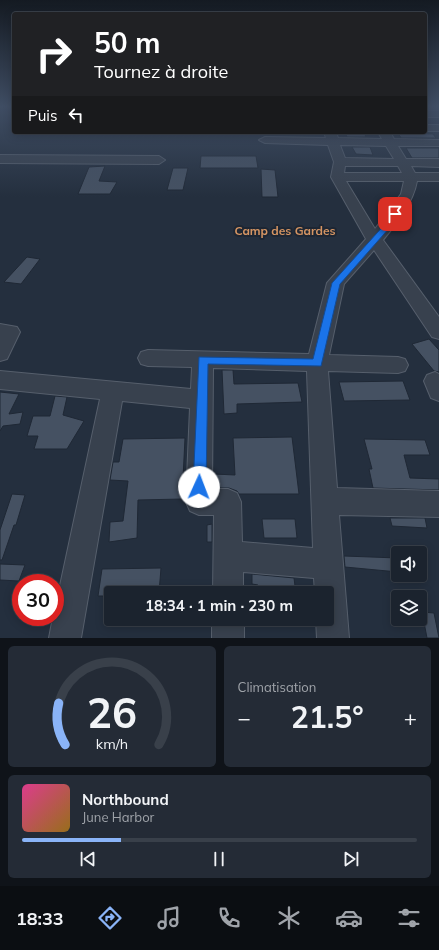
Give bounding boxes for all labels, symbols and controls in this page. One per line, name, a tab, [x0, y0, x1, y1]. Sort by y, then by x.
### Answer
text: 50 m	[94, 25, 160, 60]
icon: right	[28, 28, 80, 80]
text: Tournez à droite	[94, 60, 228, 83]
icon: left	[65, 104, 87, 126]
text: Puis	[28, 106, 57, 125]
pin	[378, 197, 412, 231]
icon: arrive	[384, 203, 406, 225]
district label: Camp des Gardes	[234, 223, 336, 238]
position arrow	[178, 466, 220, 508]
map controls	[391, 546, 427, 626]
button: sound	[391, 546, 427, 582]
speed limit sign: 30	[12, 574, 64, 626]
button: layers	[391, 590, 427, 626]
text: 18:34 · 1 min · 230 m	[145, 596, 293, 615]
text: Climatisation	[238, 679, 316, 695]
text: 26	[87, 685, 137, 737]
text: 21.5°	[291, 698, 364, 736]
text: −	[238, 704, 251, 732]
text: +	[404, 704, 417, 732]
text: km/h	[96, 734, 128, 752]
text: Northbound	[82, 790, 169, 809]
text: June Harbor	[82, 809, 154, 825]
icon: previous	[77, 848, 99, 870]
icon: pause	[208, 848, 230, 870]
icon: next	[340, 848, 362, 870]
icon: directions	[96, 904, 124, 932]
icon: music	[155, 904, 183, 932]
icon: phone	[215, 904, 243, 932]
icon: climate	[275, 904, 303, 932]
icon: car	[335, 904, 363, 932]
icon: filters	[395, 904, 423, 932]
text: 18:33	[16, 907, 64, 930]

